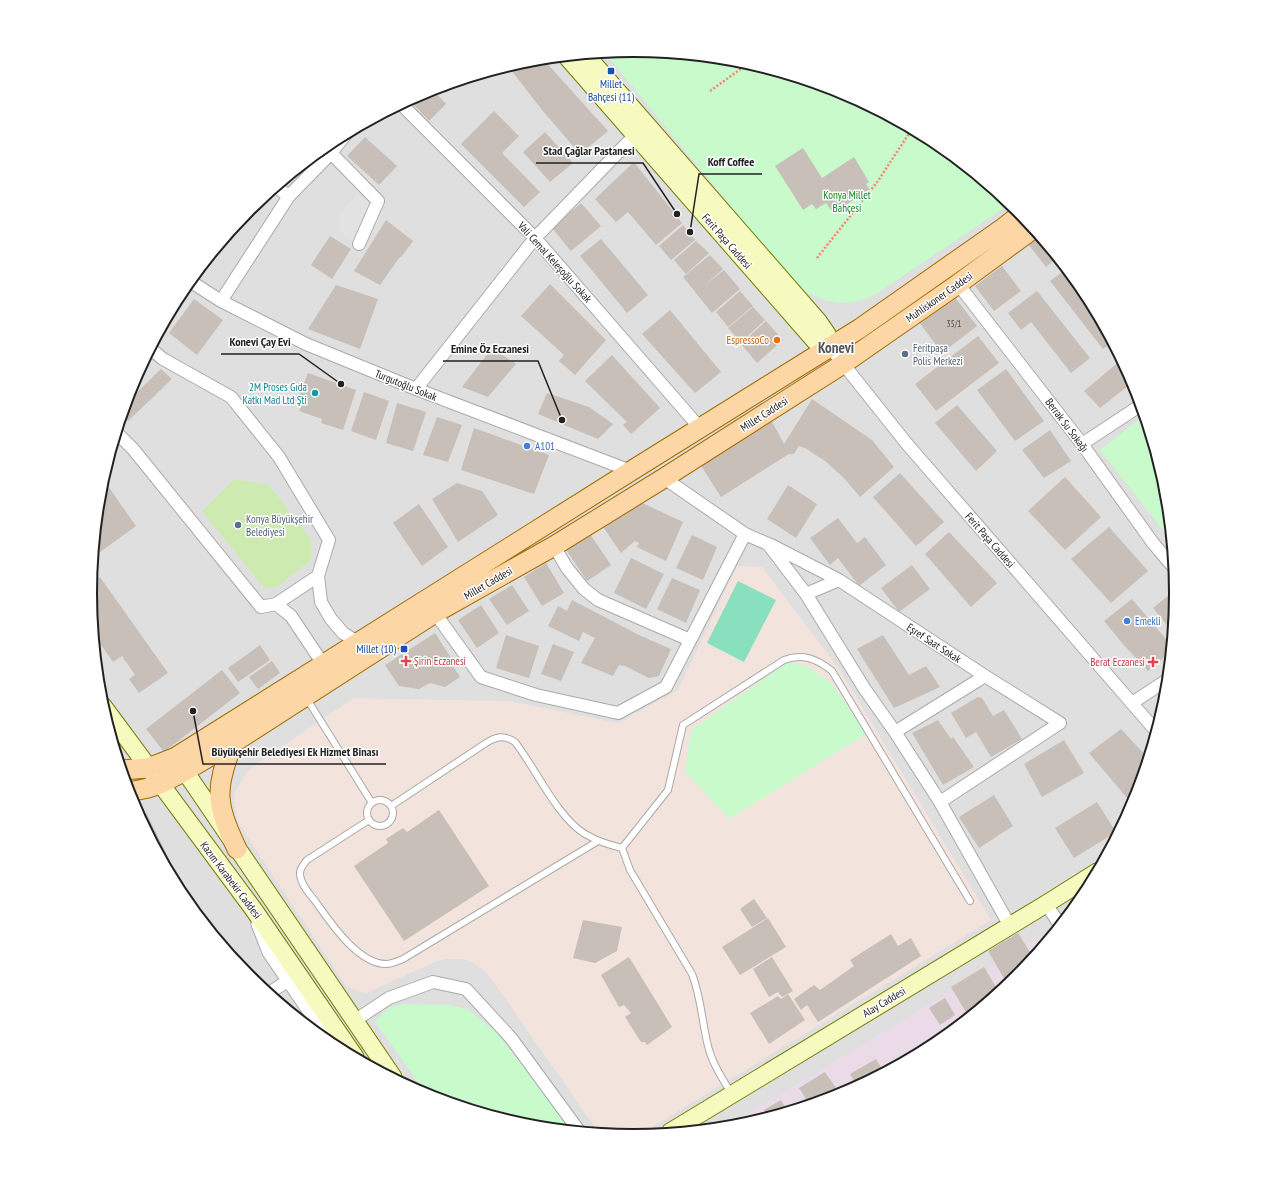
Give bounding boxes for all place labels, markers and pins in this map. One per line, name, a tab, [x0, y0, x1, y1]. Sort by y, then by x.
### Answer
marker: Millet Bahçesi (11)	[606, 66, 616, 76]
place label: Millet Bahçesi (11)	[588, 77, 635, 104]
callout: Stad Çağlar Pastanesi	[536, 139, 643, 163]
callout: Koff Coffee	[699, 150, 762, 174]
callout: Konevi Çay Evi	[221, 330, 299, 354]
place label: EspressoCo	[727, 333, 769, 347]
marker: EspressoCo	[772, 335, 782, 345]
callout: Emine Öz Eczanesi	[443, 337, 538, 361]
place label: Feritpaşa Polis Merkezi	[913, 341, 963, 368]
marker: Feritpaşa Polis Merkezi	[900, 349, 910, 359]
place label: 2M Proses Gıda Katkı Mad Ltd Şti	[242, 380, 307, 407]
marker: 2M Proses Gıda Katkı Mad Ltd Şti	[310, 388, 320, 398]
place label: A101	[535, 439, 555, 453]
marker: A101	[522, 441, 532, 451]
place label: Konya Büyükşehir Belediyesi	[246, 512, 313, 539]
marker: Konya Büyükşehir Belediyesi	[233, 520, 243, 530]
place label: Emekli	[1135, 614, 1161, 628]
marker: Emekli	[1122, 616, 1132, 626]
place label: Millet (10)	[357, 642, 396, 656]
marker: Millet (10)	[399, 644, 409, 654]
place label: Şirin Eczanesi	[414, 654, 466, 668]
place label: Berat Eczanesi	[1090, 655, 1145, 669]
marker: Şirin Eczanesi	[401, 656, 411, 666]
marker: Berat Eczanesi	[1148, 657, 1158, 667]
callout: Büyükşehir Belediyesi Ek Hizmet Binası	[203, 740, 386, 764]

